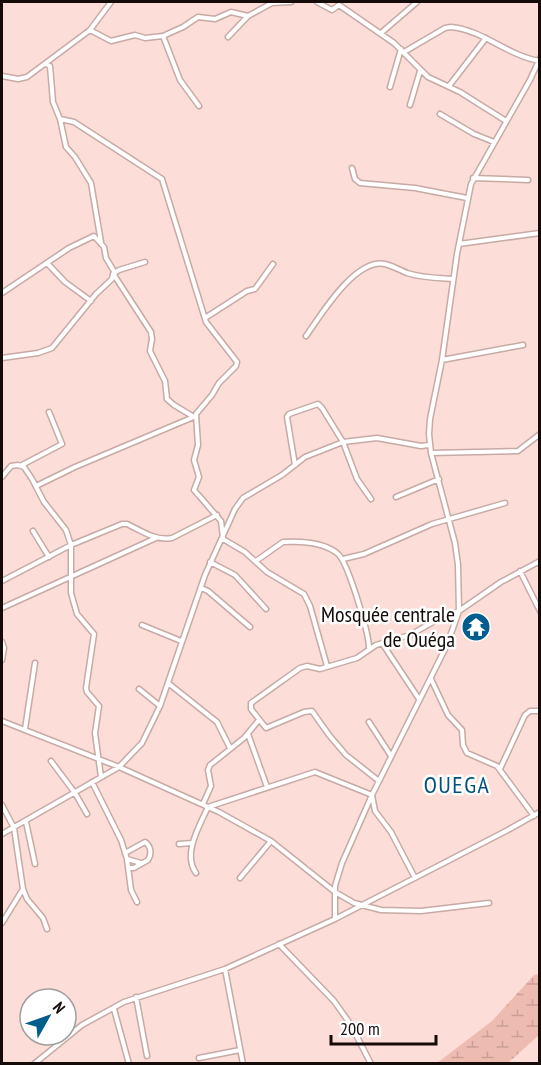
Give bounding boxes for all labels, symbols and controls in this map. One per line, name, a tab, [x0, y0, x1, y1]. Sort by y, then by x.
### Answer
place label: Mosquée centrale de Ouéga	[321, 600, 455, 653]
temple icon: Mosquée centrale de Ouéga	[460, 611, 492, 643]
district label: OUEGA	[424, 769, 490, 800]
north arrow	[18, 987, 78, 1047]
text: N	[49, 998, 70, 1017]
scale bar	[331, 1008, 436, 1046]
text: 200 m	[340, 1017, 380, 1040]

